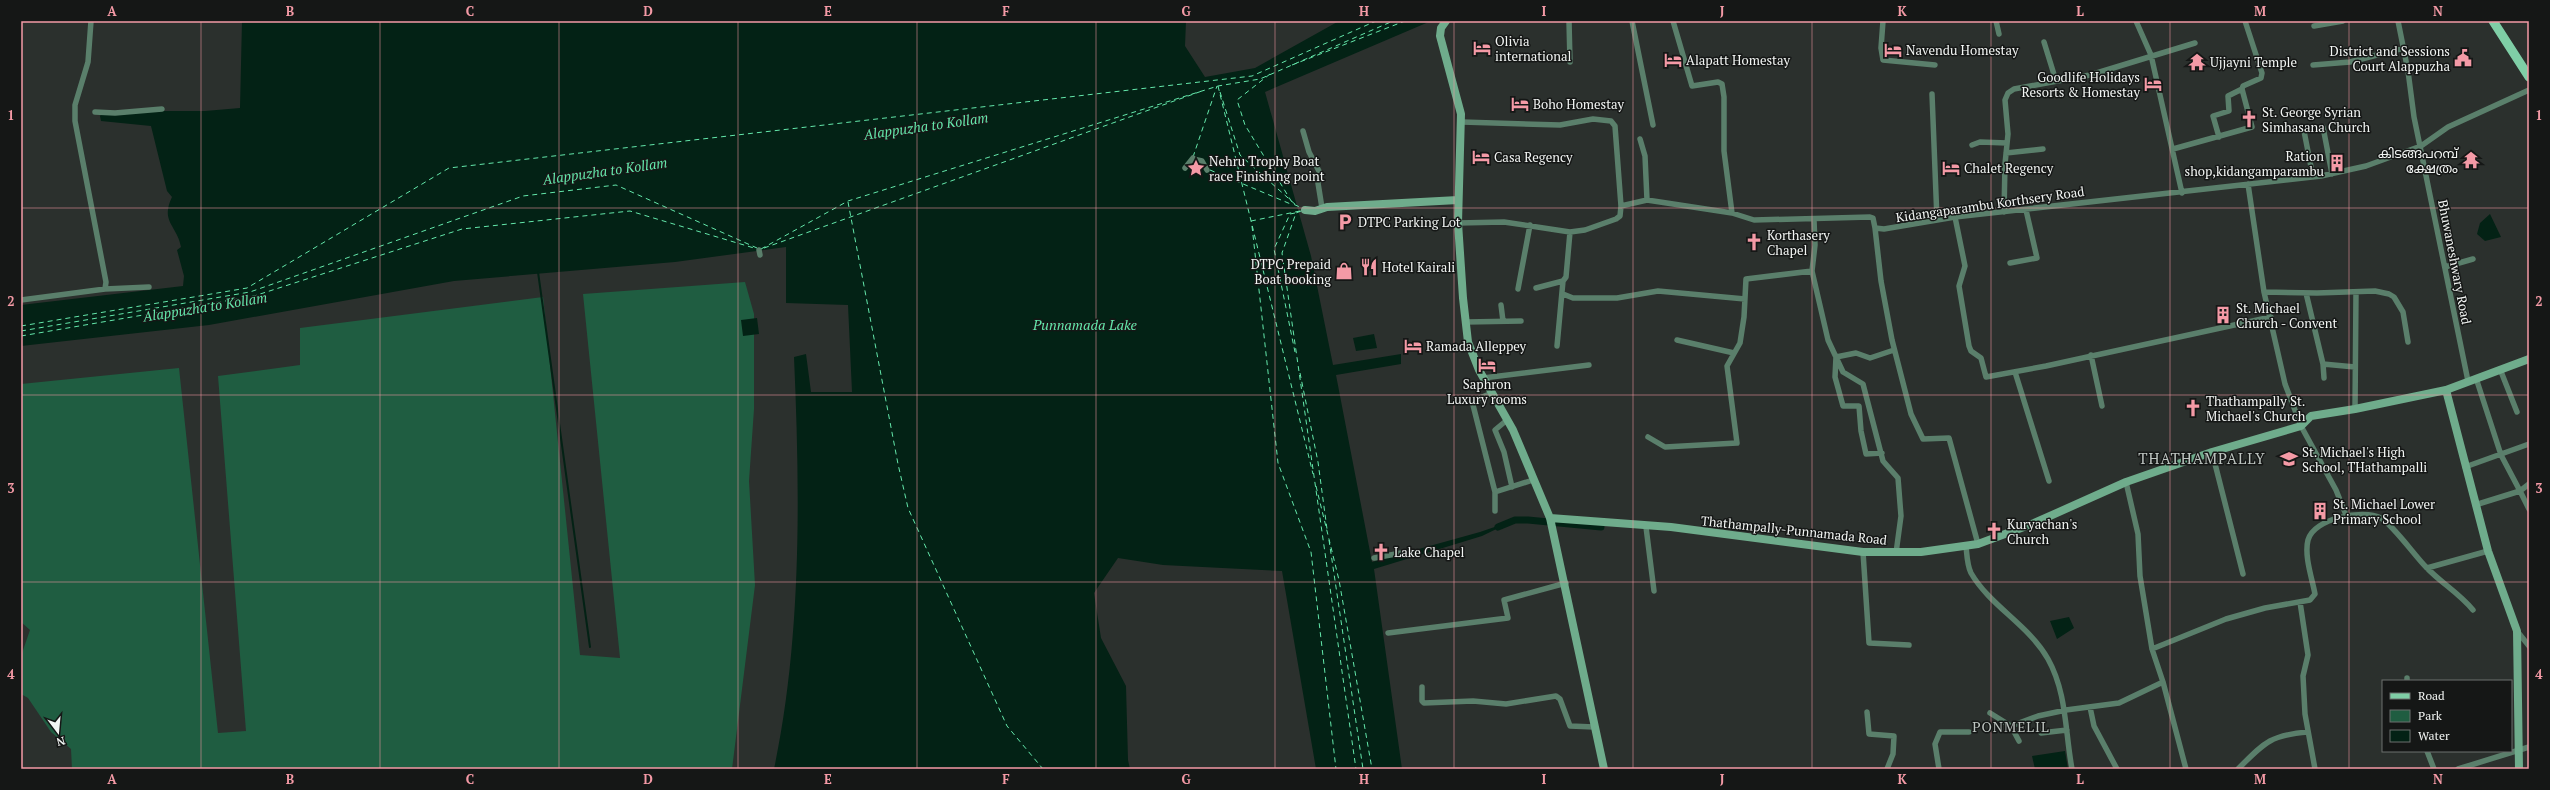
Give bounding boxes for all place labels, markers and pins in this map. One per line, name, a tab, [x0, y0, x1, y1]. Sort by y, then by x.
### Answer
place label: Olivia international	[1495, 32, 1571, 65]
hotel icon: Olivia international	[1472, 38, 1492, 58]
hotel icon: Navendu Homestay	[1883, 40, 1903, 60]
place label: Navendu Homestay	[1906, 41, 2019, 59]
place label: District and Sessions Court Alappuzha	[2330, 42, 2450, 75]
public building icon: District and Sessions Court Alappuzha	[2453, 48, 2473, 68]
hotel icon: Alapatt Homestay	[1663, 50, 1683, 70]
place label: Alapatt Homestay	[1686, 51, 1791, 69]
temple icon: Ujjayni Temple	[2187, 52, 2207, 72]
place label: Ujjayni Temple	[2210, 53, 2297, 71]
place label: Goodlife Holidays Resorts & Homestay	[2022, 68, 2140, 101]
hotel icon: Goodlife Holidays Resorts & Homestay	[2143, 74, 2163, 94]
hotel icon: Boho Homestay	[1510, 94, 1530, 114]
place label: Boho Homestay	[1533, 95, 1625, 113]
place label: St. George Syrian Simhasana Church	[2262, 103, 2370, 136]
church icon: St. George Syrian Simhasana Church	[2239, 109, 2259, 129]
place label: കിടങ്ങപറമ്പ് ക്ഷേത്രം	[2378, 144, 2459, 177]
hotel icon: Casa Regency	[1471, 147, 1491, 167]
place label: Ration shop,kidangamparambu	[2185, 147, 2325, 180]
place label: Casa Regency	[1494, 148, 1573, 166]
temple icon: കിടങ്ങപറമ്പ് ക്ഷേത്രം	[2461, 150, 2481, 170]
place label: Nehru Trophy Boat race Finishing point	[1209, 152, 1325, 185]
building icon: Ration shop,kidangamparambu	[2327, 153, 2347, 173]
place icon: Nehru Trophy Boat race Finishing point	[1186, 158, 1206, 178]
hotel icon: Chalet Regency	[1941, 158, 1961, 178]
place label: Chalet Regency	[1964, 159, 2054, 177]
parking icon: DTPC Parking Lot	[1335, 212, 1355, 232]
place label: DTPC Parking Lot	[1358, 213, 1461, 231]
place label: Korthasery Chapel	[1767, 226, 1830, 259]
church icon: Korthasery Chapel	[1744, 232, 1764, 252]
place label: DTPC Prepaid Boat booking	[1251, 255, 1331, 288]
restaurant icon: Hotel Kairali	[1359, 257, 1379, 277]
place label: Hotel Kairali	[1382, 258, 1455, 276]
shop icon: DTPC Prepaid Boat booking	[1334, 261, 1354, 281]
place label: St. Michael Church - Convent	[2236, 299, 2338, 332]
building icon: St. Michael Church - Convent	[2213, 305, 2233, 325]
hotel icon: Ramada Alleppey	[1403, 336, 1423, 356]
place label: Ramada Alleppey	[1426, 337, 1527, 355]
hotel icon: Saphron Luxury rooms	[1477, 355, 1497, 375]
place label: Saphron Luxury rooms	[1447, 375, 1527, 408]
place label: Thathampally St. Michael's Church	[2206, 392, 2306, 425]
church icon: Thathampally St. Michael's Church	[2183, 398, 2203, 418]
place label: St. Michael's High School, THathampalli	[2302, 443, 2427, 476]
school or university icon: St. Michael's High School, THathampalli	[2279, 449, 2299, 469]
place label: St. Michael Lower Primary School	[2333, 495, 2435, 528]
building icon: St. Michael Lower Primary School	[2310, 501, 2330, 521]
place label: Kuryachan's Church	[2007, 515, 2077, 548]
church icon: Kuryachan's Church	[1984, 521, 2004, 541]
church icon: Lake Chapel	[1371, 542, 1391, 562]
place label: Lake Chapel	[1394, 543, 1464, 561]

